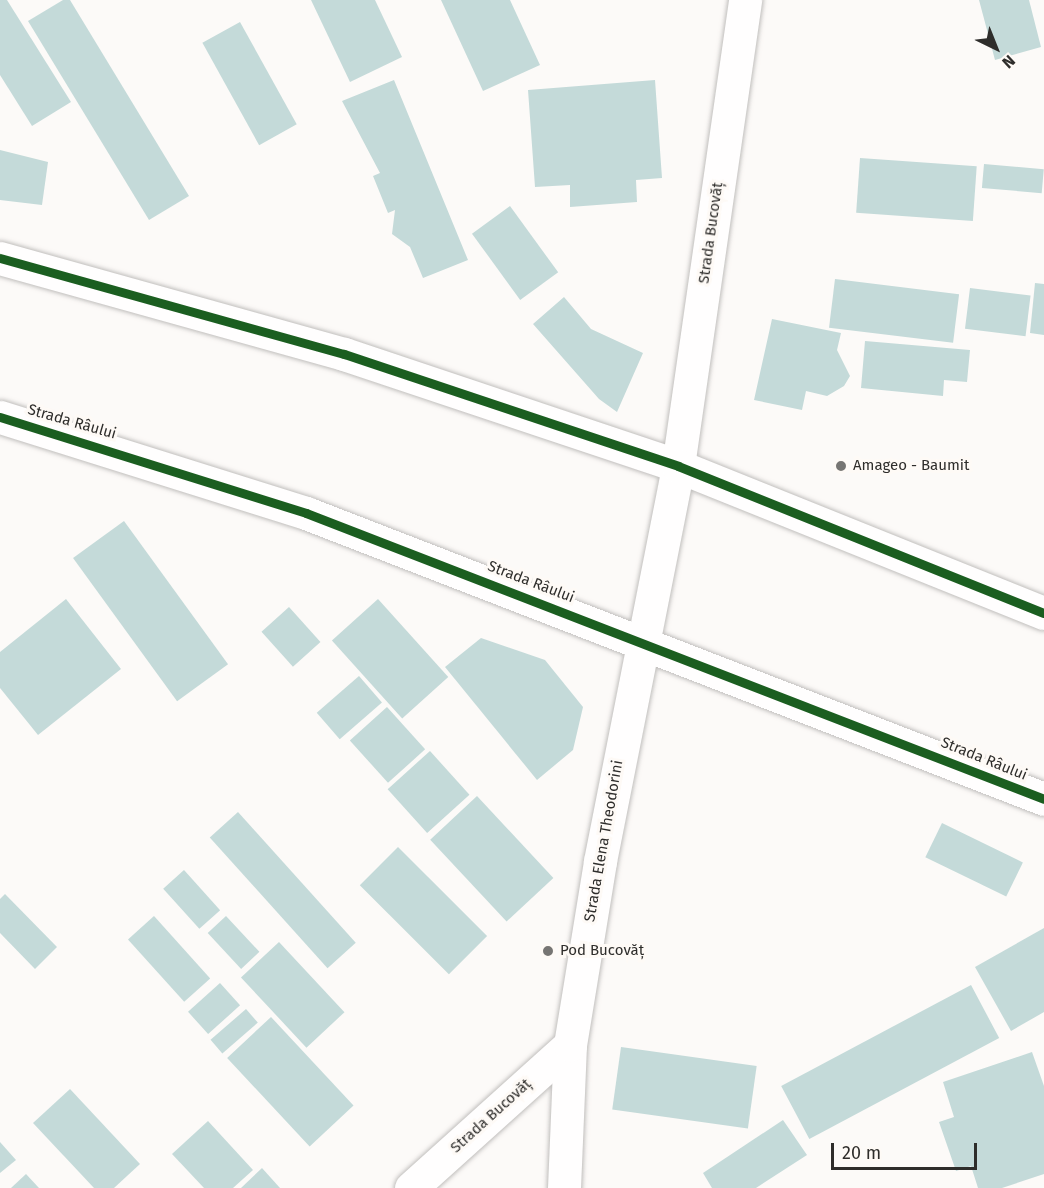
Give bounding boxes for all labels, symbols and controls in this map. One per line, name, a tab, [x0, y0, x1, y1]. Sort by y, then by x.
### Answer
north arrow	[966, 18, 1026, 78]
text: N	[998, 51, 1019, 72]
street label: Strada Bucovăț	[695, 181, 727, 285]
street label: Strada Râului	[26, 401, 118, 443]
place label: Amageo - Baumit	[853, 457, 969, 475]
marker: Amageo - Baumit	[834, 459, 848, 473]
street label: Strada Râului	[485, 557, 577, 607]
street label: Strada Râului	[938, 734, 1030, 784]
street label: Strada Elena Theodorini	[581, 759, 627, 923]
place label: Pod Bucovăț	[560, 942, 644, 960]
marker: Pod Bucovăț	[541, 944, 555, 958]
street label: Strada Bucovăț	[447, 1075, 535, 1157]
scale bar	[834, 1131, 980, 1169]
text: 20 m	[842, 1142, 881, 1164]

